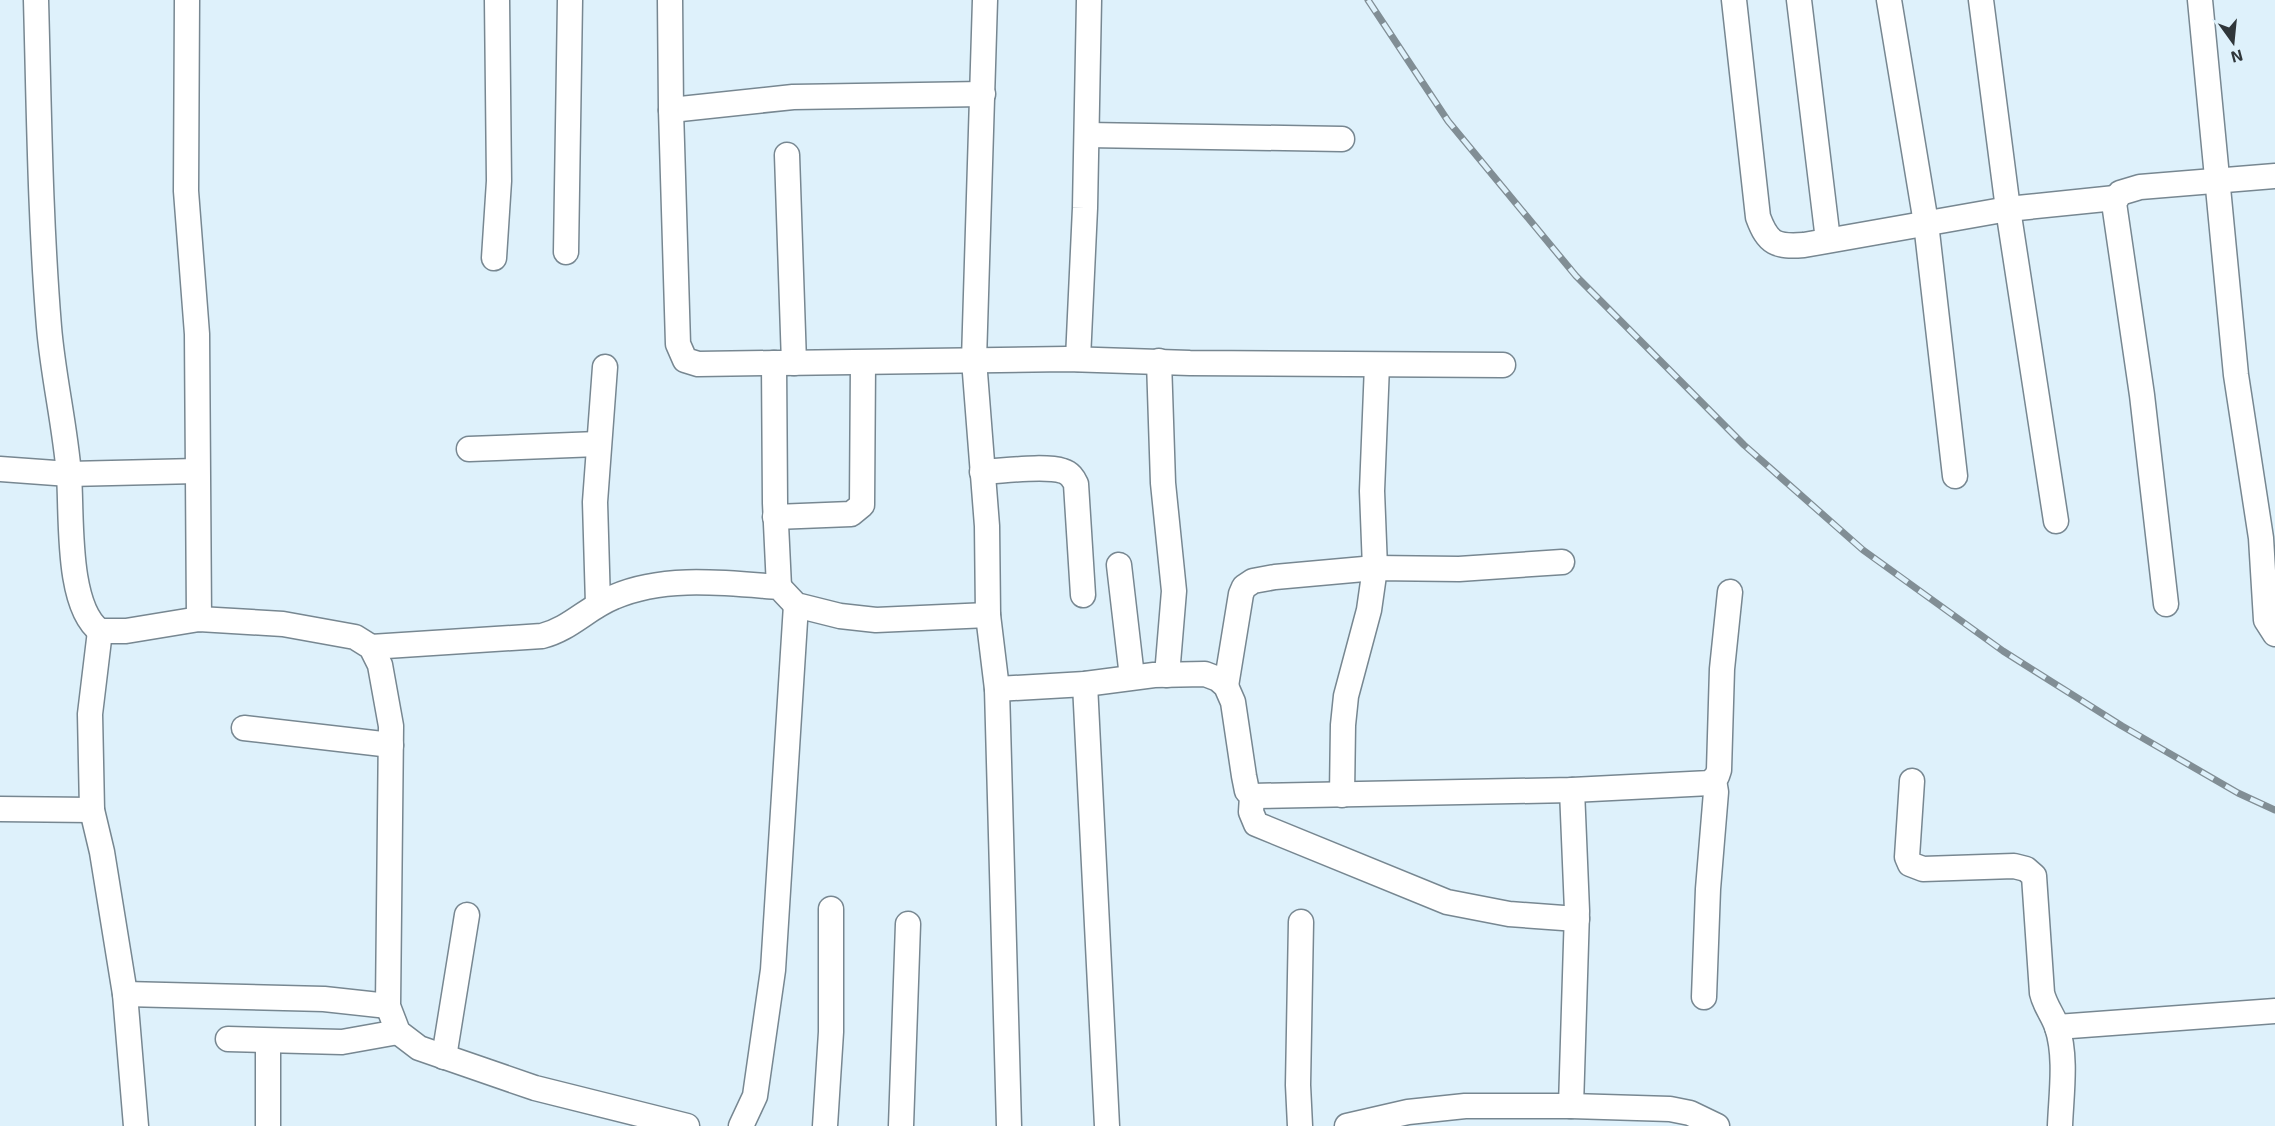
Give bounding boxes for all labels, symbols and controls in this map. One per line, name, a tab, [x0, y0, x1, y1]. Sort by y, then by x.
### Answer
north arrow	[2203, 12, 2263, 72]
text: N	[2229, 46, 2245, 68]

